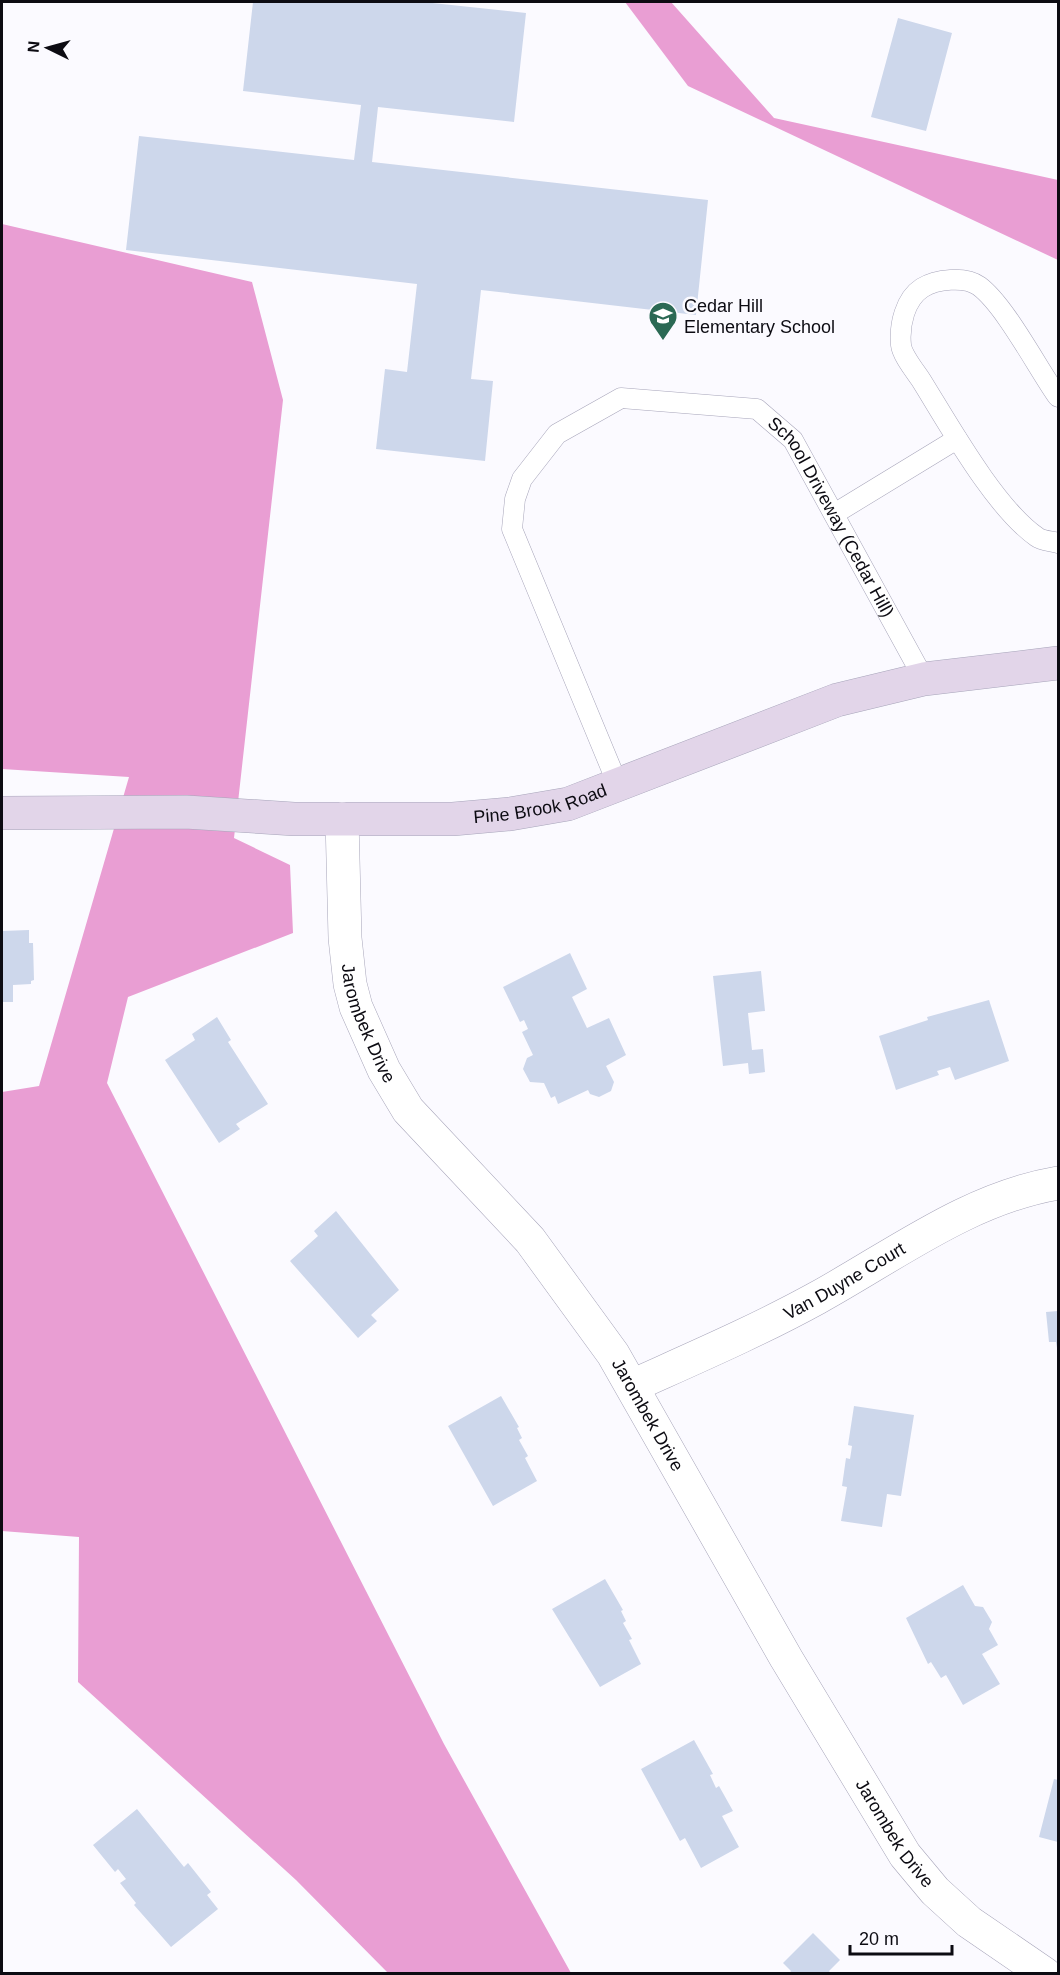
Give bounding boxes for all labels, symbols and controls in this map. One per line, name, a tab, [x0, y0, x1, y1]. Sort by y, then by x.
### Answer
north arrow	[18, 18, 78, 78]
text: N	[25, 40, 43, 53]
place label: Cedar Hill Elementary School	[684, 296, 835, 337]
school or university icon: Cedar Hill Elementary School	[647, 300, 679, 342]
street label: School Driveway (Cedar Hill)	[764, 413, 898, 620]
street label: Pine Brook Road	[473, 780, 610, 827]
street label: Jarombek Drive	[338, 963, 399, 1086]
street label: Van Duyne Court	[780, 1238, 909, 1324]
street label: Jarombek Drive	[608, 1355, 688, 1475]
street label: Jarombek Drive	[851, 1775, 938, 1891]
scale bar	[850, 1918, 952, 1956]
text: 20 m	[859, 1929, 899, 1949]

